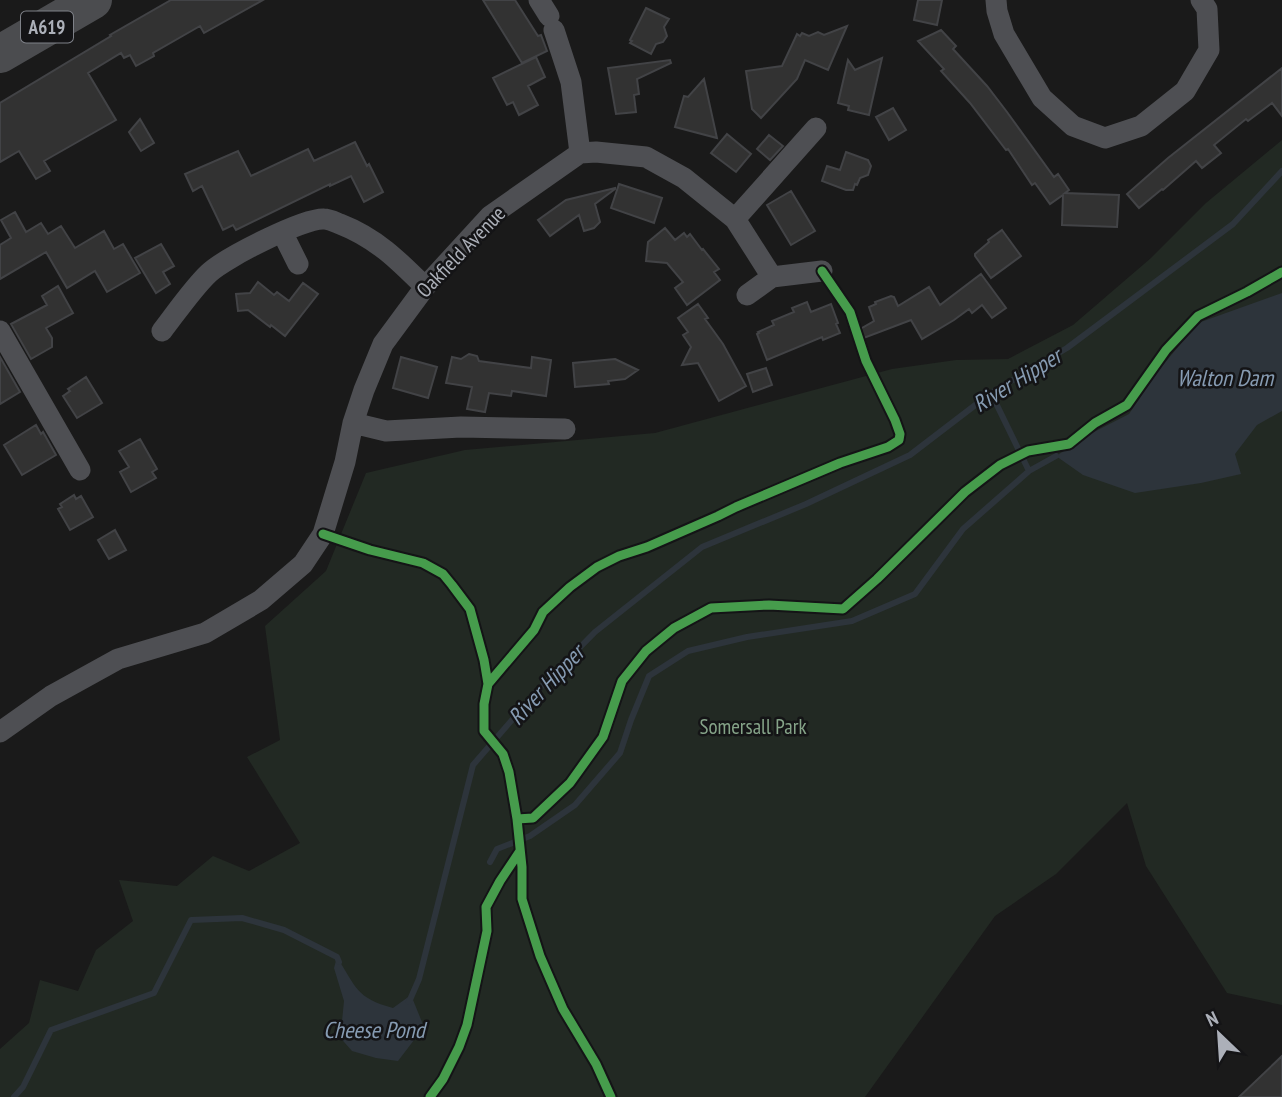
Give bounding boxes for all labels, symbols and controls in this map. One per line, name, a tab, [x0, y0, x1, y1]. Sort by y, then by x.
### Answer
road number: A619	[21, 12, 73, 42]
street label: Oakfield Avenue	[410, 200, 511, 303]
water label: River Hipper	[967, 339, 1069, 418]
water label: Walton Dam	[1177, 363, 1275, 392]
water label: River Hipper	[501, 636, 592, 731]
park label: Somersall Park	[699, 713, 807, 740]
north arrow	[1184, 999, 1254, 1069]
text: N	[1202, 1006, 1222, 1032]
water label: Cheese Pond	[323, 1015, 428, 1044]

